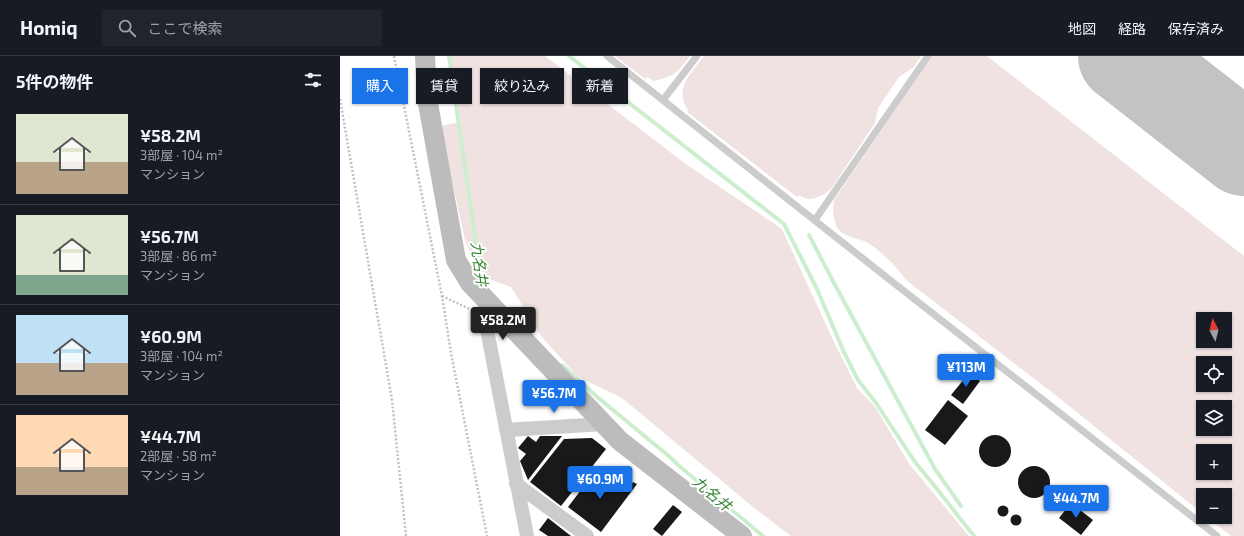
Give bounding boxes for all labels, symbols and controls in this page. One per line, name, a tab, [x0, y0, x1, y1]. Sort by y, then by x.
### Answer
search box	[102, 10, 382, 46]
text: Homiq	[20, 16, 78, 39]
icon: search	[116, 17, 138, 39]
text: ここで検索	[148, 19, 223, 37]
text: 地図	[1068, 20, 1096, 37]
text: 経路	[1118, 20, 1146, 37]
text: 保存済み	[1168, 20, 1224, 37]
chip: 購入	[352, 68, 408, 104]
chip: 賃貸	[416, 68, 472, 104]
chip: 絞り込み	[480, 68, 564, 104]
chip: 新着	[572, 68, 628, 104]
icon: filters	[302, 69, 324, 91]
text: 5件の物件	[16, 71, 93, 91]
text: ¥58.2M	[140, 125, 201, 145]
icon: home	[48, 130, 96, 178]
text: 3部屋 · 104 m²	[140, 147, 223, 163]
text: マンション	[140, 166, 205, 182]
text: ¥56.7M	[140, 226, 199, 246]
icon: home	[48, 231, 96, 279]
water label: 九名井	[468, 240, 492, 289]
text: 3部屋 · 86 m²	[140, 248, 217, 264]
text: マンション	[140, 267, 205, 283]
pin: ¥58.2M	[470, 307, 536, 341]
text: ¥58.2M	[480, 312, 526, 328]
north arrow	[1196, 312, 1232, 348]
map controls	[1196, 312, 1232, 524]
text: ¥60.9M	[140, 326, 202, 346]
icon: home	[48, 331, 96, 379]
text: 3部屋 · 104 m²	[140, 348, 223, 364]
pin: ¥113M	[938, 354, 994, 388]
button: locate	[1196, 356, 1232, 392]
text: ¥113M	[946, 359, 986, 375]
text: マンション	[140, 367, 205, 383]
pin: ¥56.7M	[521, 380, 587, 414]
text: ¥56.7M	[532, 385, 577, 401]
button: layers	[1196, 400, 1232, 436]
text: ¥44.7M	[140, 426, 201, 446]
icon: home	[48, 431, 96, 479]
button: +	[1196, 444, 1232, 480]
text: 2部屋 · 58 m²	[140, 448, 217, 464]
pin: ¥60.9M	[567, 466, 633, 500]
text: マンション	[140, 467, 205, 483]
text: ¥60.9M	[576, 471, 624, 487]
water label: 九名井	[690, 472, 737, 516]
pin: ¥44.7M	[1043, 485, 1109, 519]
button: −	[1196, 488, 1232, 524]
text: ¥44.7M	[1053, 490, 1099, 506]

